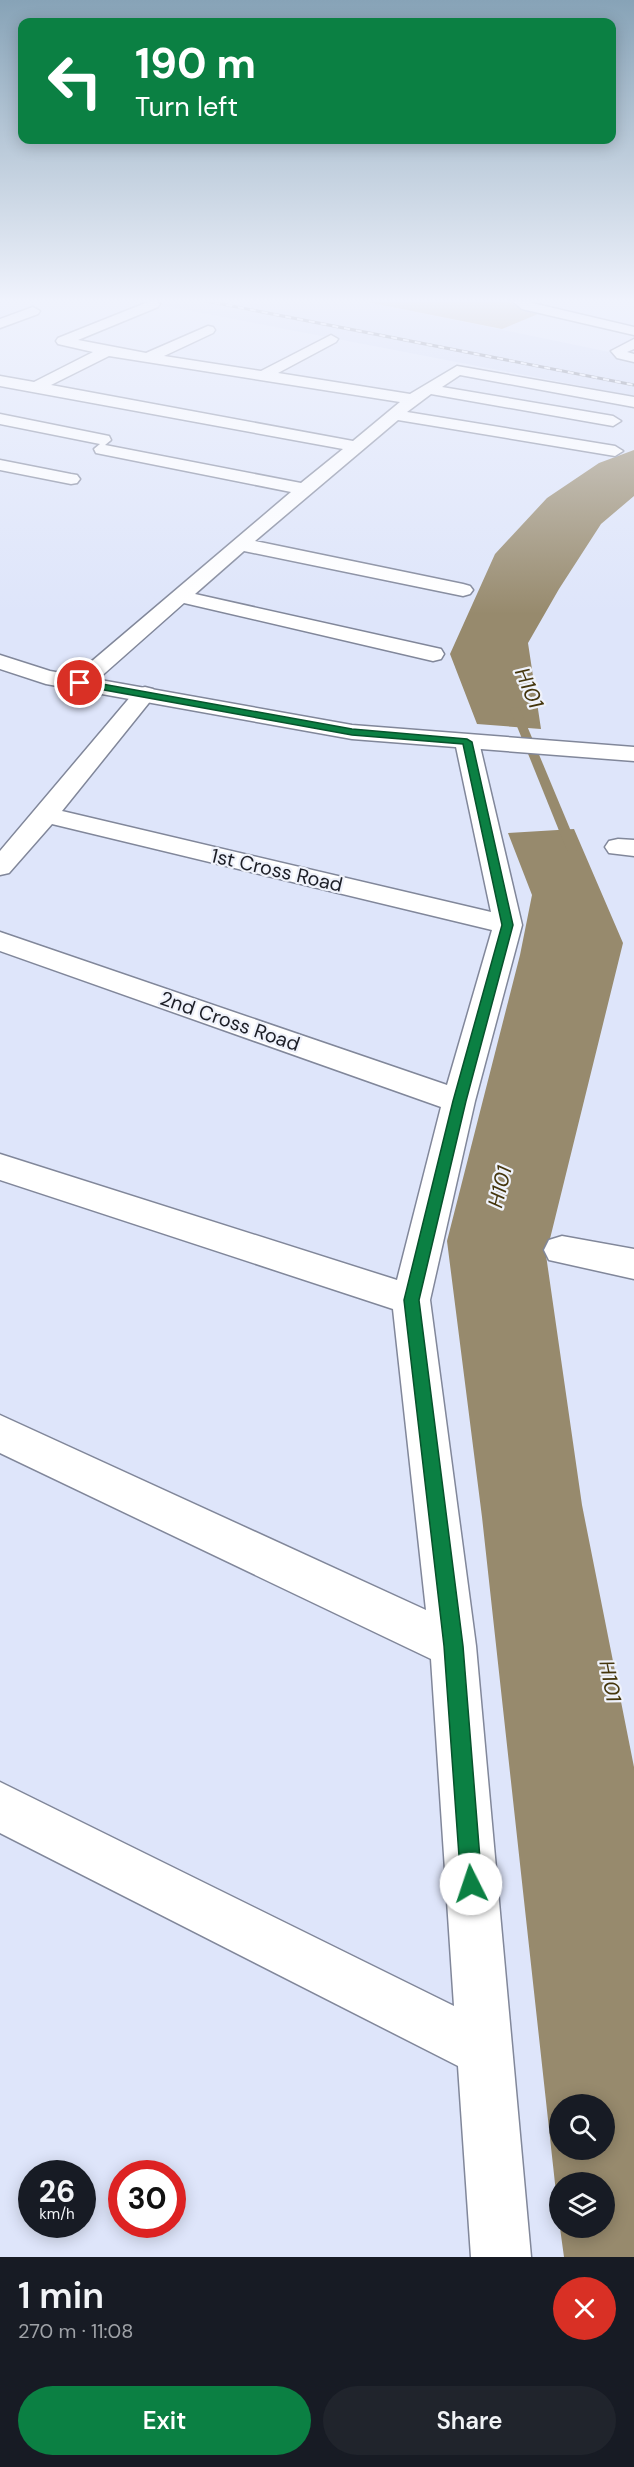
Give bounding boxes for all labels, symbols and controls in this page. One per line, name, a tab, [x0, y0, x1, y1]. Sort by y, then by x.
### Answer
text: 190 m	[135, 36, 256, 91]
icon: left	[36, 42, 114, 120]
text: Turn left	[135, 89, 238, 124]
pin	[54, 657, 105, 708]
water label: H101	[508, 663, 550, 713]
icon: arrive	[63, 666, 96, 699]
street label: 1st Cross Road	[209, 842, 345, 898]
street label: 2nd Cross Road	[157, 985, 303, 1057]
water label: H101	[481, 1163, 519, 1211]
water label: H101	[592, 1658, 628, 1705]
position arrow	[439, 1852, 503, 1916]
map controls	[549, 2094, 615, 2238]
button: search	[549, 2094, 615, 2160]
speed limit sign: 30	[108, 2160, 186, 2238]
text: 26	[39, 2172, 75, 2211]
button: layers	[549, 2172, 615, 2238]
text: km/h	[39, 2204, 75, 2224]
text: 1 min	[18, 2272, 104, 2319]
button: close	[553, 2277, 616, 2340]
text: 270 m · 11:08	[18, 2318, 133, 2344]
button: Exit	[18, 2386, 311, 2455]
button: Share	[323, 2386, 616, 2455]

